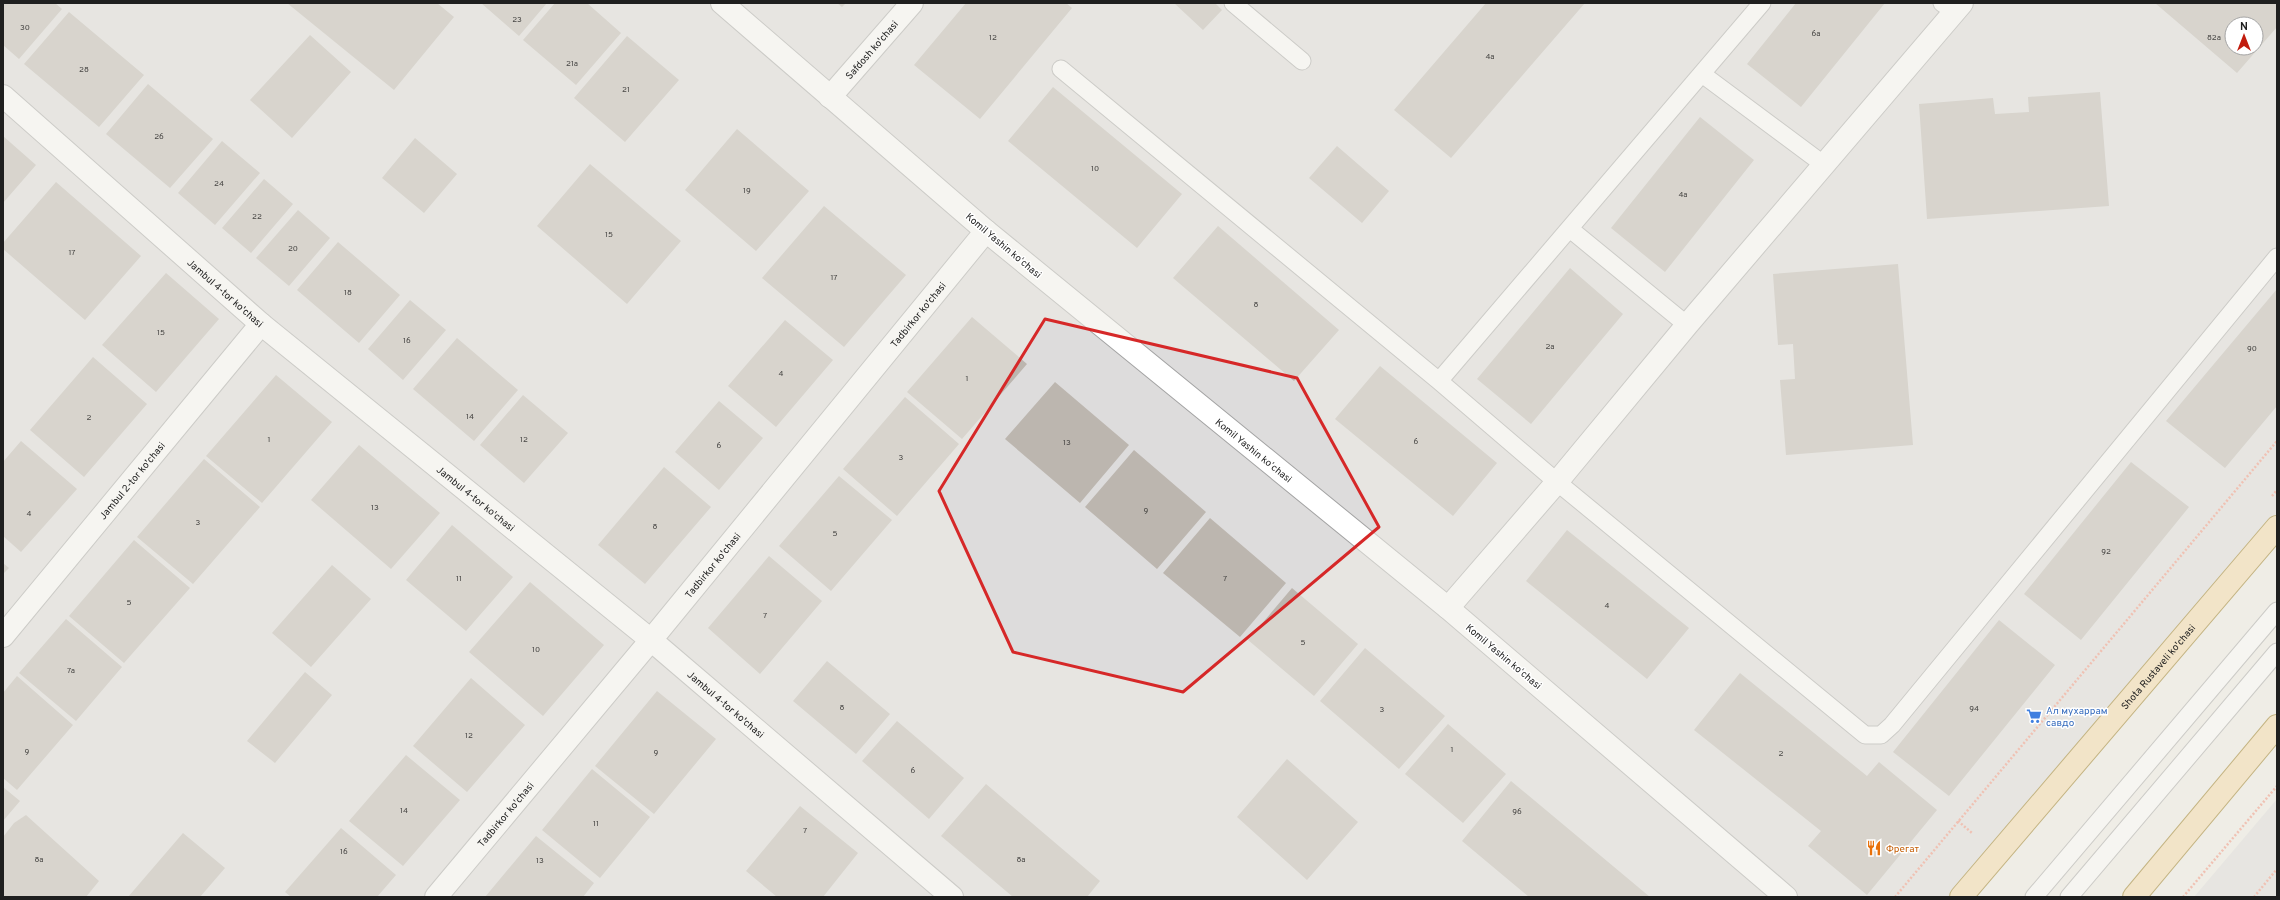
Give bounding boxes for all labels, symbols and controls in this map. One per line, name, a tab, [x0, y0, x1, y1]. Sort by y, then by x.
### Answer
house number: 23	[512, 15, 522, 25]
north arrow	[2224, 16, 2264, 56]
street label: Safdosh ko'chasi	[843, 18, 902, 83]
text: N	[2240, 20, 2248, 34]
house number: 30	[20, 23, 30, 33]
house number: 6a	[1812, 29, 1820, 39]
house number: 12	[989, 33, 997, 43]
house number: 82a	[2207, 33, 2221, 43]
house number: 4a	[1485, 52, 1495, 62]
house number: 21a	[566, 59, 578, 69]
house number: 28	[79, 65, 89, 75]
house number: 21	[622, 85, 630, 95]
house number: 26	[154, 132, 164, 142]
house number: 10	[1091, 164, 1099, 174]
house number: 24	[214, 179, 224, 189]
house number: 19	[743, 186, 751, 196]
house number: 4a	[1678, 190, 1688, 200]
street label: Komil Yashin koʻchasi	[962, 211, 1044, 282]
house number: 22	[252, 212, 262, 222]
house number: 15	[605, 230, 613, 240]
house number: 20	[288, 244, 298, 254]
house number: 17	[68, 248, 76, 258]
street label: Jambul 4-tor ko'chasi	[184, 257, 265, 331]
house number: 17	[830, 273, 838, 283]
street label: Tadbirkor ko'chasi	[888, 280, 950, 351]
house number: 18	[344, 288, 352, 298]
house number: 8	[1254, 300, 1259, 310]
house number: 15	[157, 328, 165, 338]
house number: 16	[403, 336, 411, 346]
house number: 2a	[1545, 342, 1555, 352]
house number: 90	[2247, 344, 2257, 354]
house number: 4	[779, 369, 784, 379]
house number: 1	[966, 374, 968, 384]
house number: 14	[466, 412, 474, 422]
house number: 2	[87, 413, 92, 423]
street label: Komil Yashin koʻchasi	[1212, 416, 1294, 486]
house number: 1	[268, 435, 270, 445]
house number: 12	[520, 435, 528, 445]
house number: 6	[1414, 437, 1419, 447]
house number: 13	[1063, 438, 1071, 448]
street label: Jambul 2-tor ko'chasi	[97, 440, 169, 523]
house number: 6	[717, 441, 722, 451]
house number: 3	[899, 453, 904, 463]
street label: Jambul 4-tor ko'chasi	[433, 464, 517, 535]
house number: 13	[371, 503, 379, 513]
house number: 9	[1144, 506, 1149, 516]
house number: 4	[27, 509, 32, 519]
house number: 3	[196, 518, 201, 528]
house number: 8	[653, 522, 658, 532]
house number: 5	[833, 529, 838, 539]
street label: Tadbirkor ko'chasi	[683, 531, 744, 601]
house number: 92	[2101, 547, 2111, 557]
house number: 11	[456, 574, 462, 584]
house number: 7	[1223, 574, 1227, 584]
house number: 5	[127, 598, 132, 608]
house number: 4	[1605, 601, 1610, 611]
house number: 7	[763, 611, 767, 621]
street label: Komil Yashin koʻchasi	[1462, 622, 1544, 693]
street label: Shota Rustaveli ko'chasi	[2119, 622, 2199, 713]
house number: 5	[1301, 638, 1306, 648]
house number: 10	[532, 645, 540, 655]
house number: 7a	[67, 666, 75, 676]
street label: Jambul 4-tor ko'chasi	[684, 669, 766, 742]
house number: 8	[840, 703, 845, 713]
house number: 94	[1969, 704, 1979, 714]
house number: 3	[1380, 705, 1385, 715]
place label: Ал мухаррам савдо	[2046, 705, 2108, 730]
supermarket icon: Ал мухаррам савдо	[2025, 707, 2043, 725]
house number: 12	[465, 731, 473, 741]
house number: 1	[1451, 745, 1453, 755]
house number: 9	[25, 747, 30, 757]
house number: 9	[654, 748, 659, 758]
house number: 2	[1779, 749, 1784, 759]
house number: 6	[911, 766, 916, 776]
street label: Tadbirkor ko'chasi	[475, 780, 537, 850]
house number: 14	[400, 806, 408, 816]
house number: 96	[1512, 807, 1522, 817]
house number: 11	[593, 819, 599, 829]
house number: 7	[803, 826, 807, 836]
restaurant icon: Фрегат	[1865, 839, 1883, 857]
place label: Фрегат	[1886, 843, 1920, 856]
house number: 16	[340, 847, 348, 857]
house number: 8a	[34, 855, 44, 865]
house number: 8a	[1016, 855, 1026, 865]
house number: 13	[536, 856, 544, 866]

